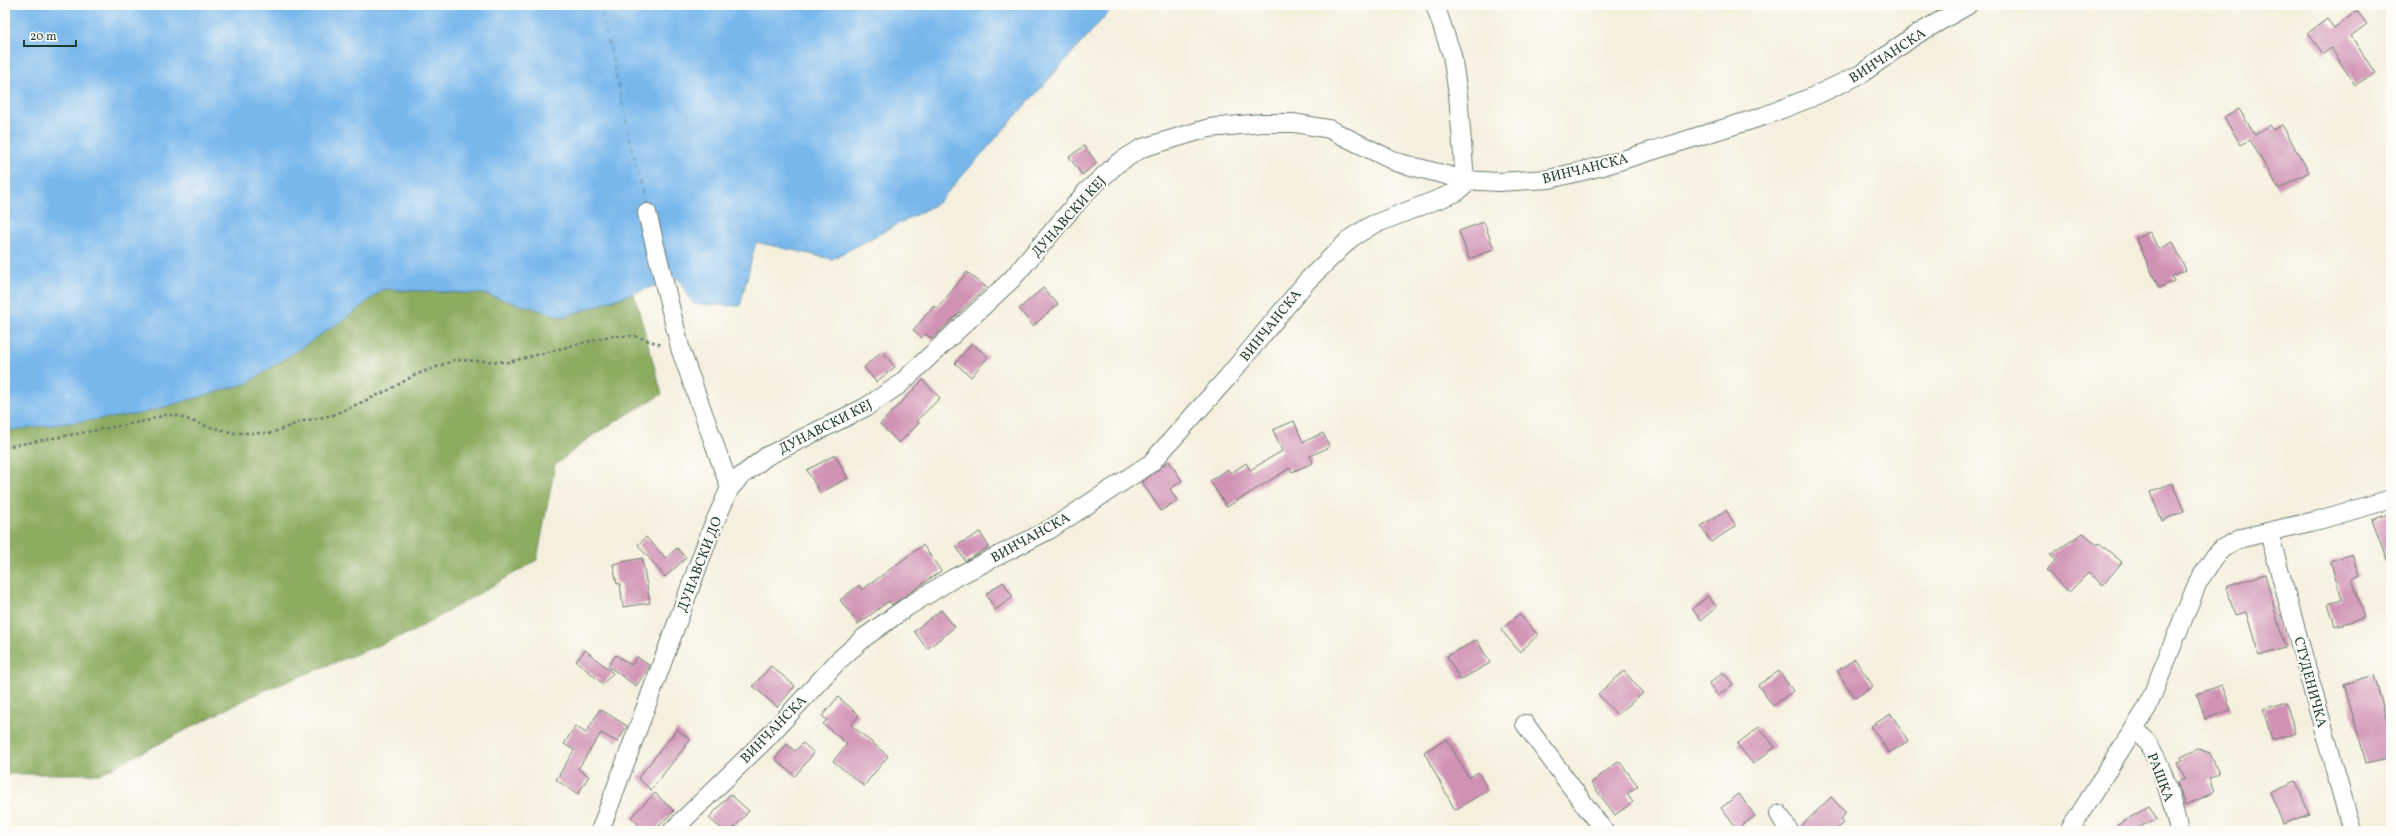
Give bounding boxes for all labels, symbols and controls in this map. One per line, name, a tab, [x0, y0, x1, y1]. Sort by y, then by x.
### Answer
scale bar	[24, 22, 76, 48]
street label: ВИНЧАНСКА	[1846, 24, 1930, 88]
text: 20 m	[30, 29, 57, 45]
street label: ВИНЧАНСКА	[1540, 150, 1630, 189]
street label: ДУНАВСКИ КЕЈ	[1028, 172, 1111, 262]
street label: ВИНЧАНСКА	[1236, 286, 1306, 366]
street label: ДУНАВСКИ КЕЈ	[776, 395, 876, 459]
street label: ВИНЧАНСКА	[988, 509, 1074, 568]
street label: ДУНАВСКИ ДО	[673, 514, 727, 615]
street label: СТУДЕНИЧКА	[2288, 635, 2331, 730]
street label: ВИНЧАНСКА	[737, 692, 812, 768]
street label: РАШКА	[2142, 750, 2178, 805]

